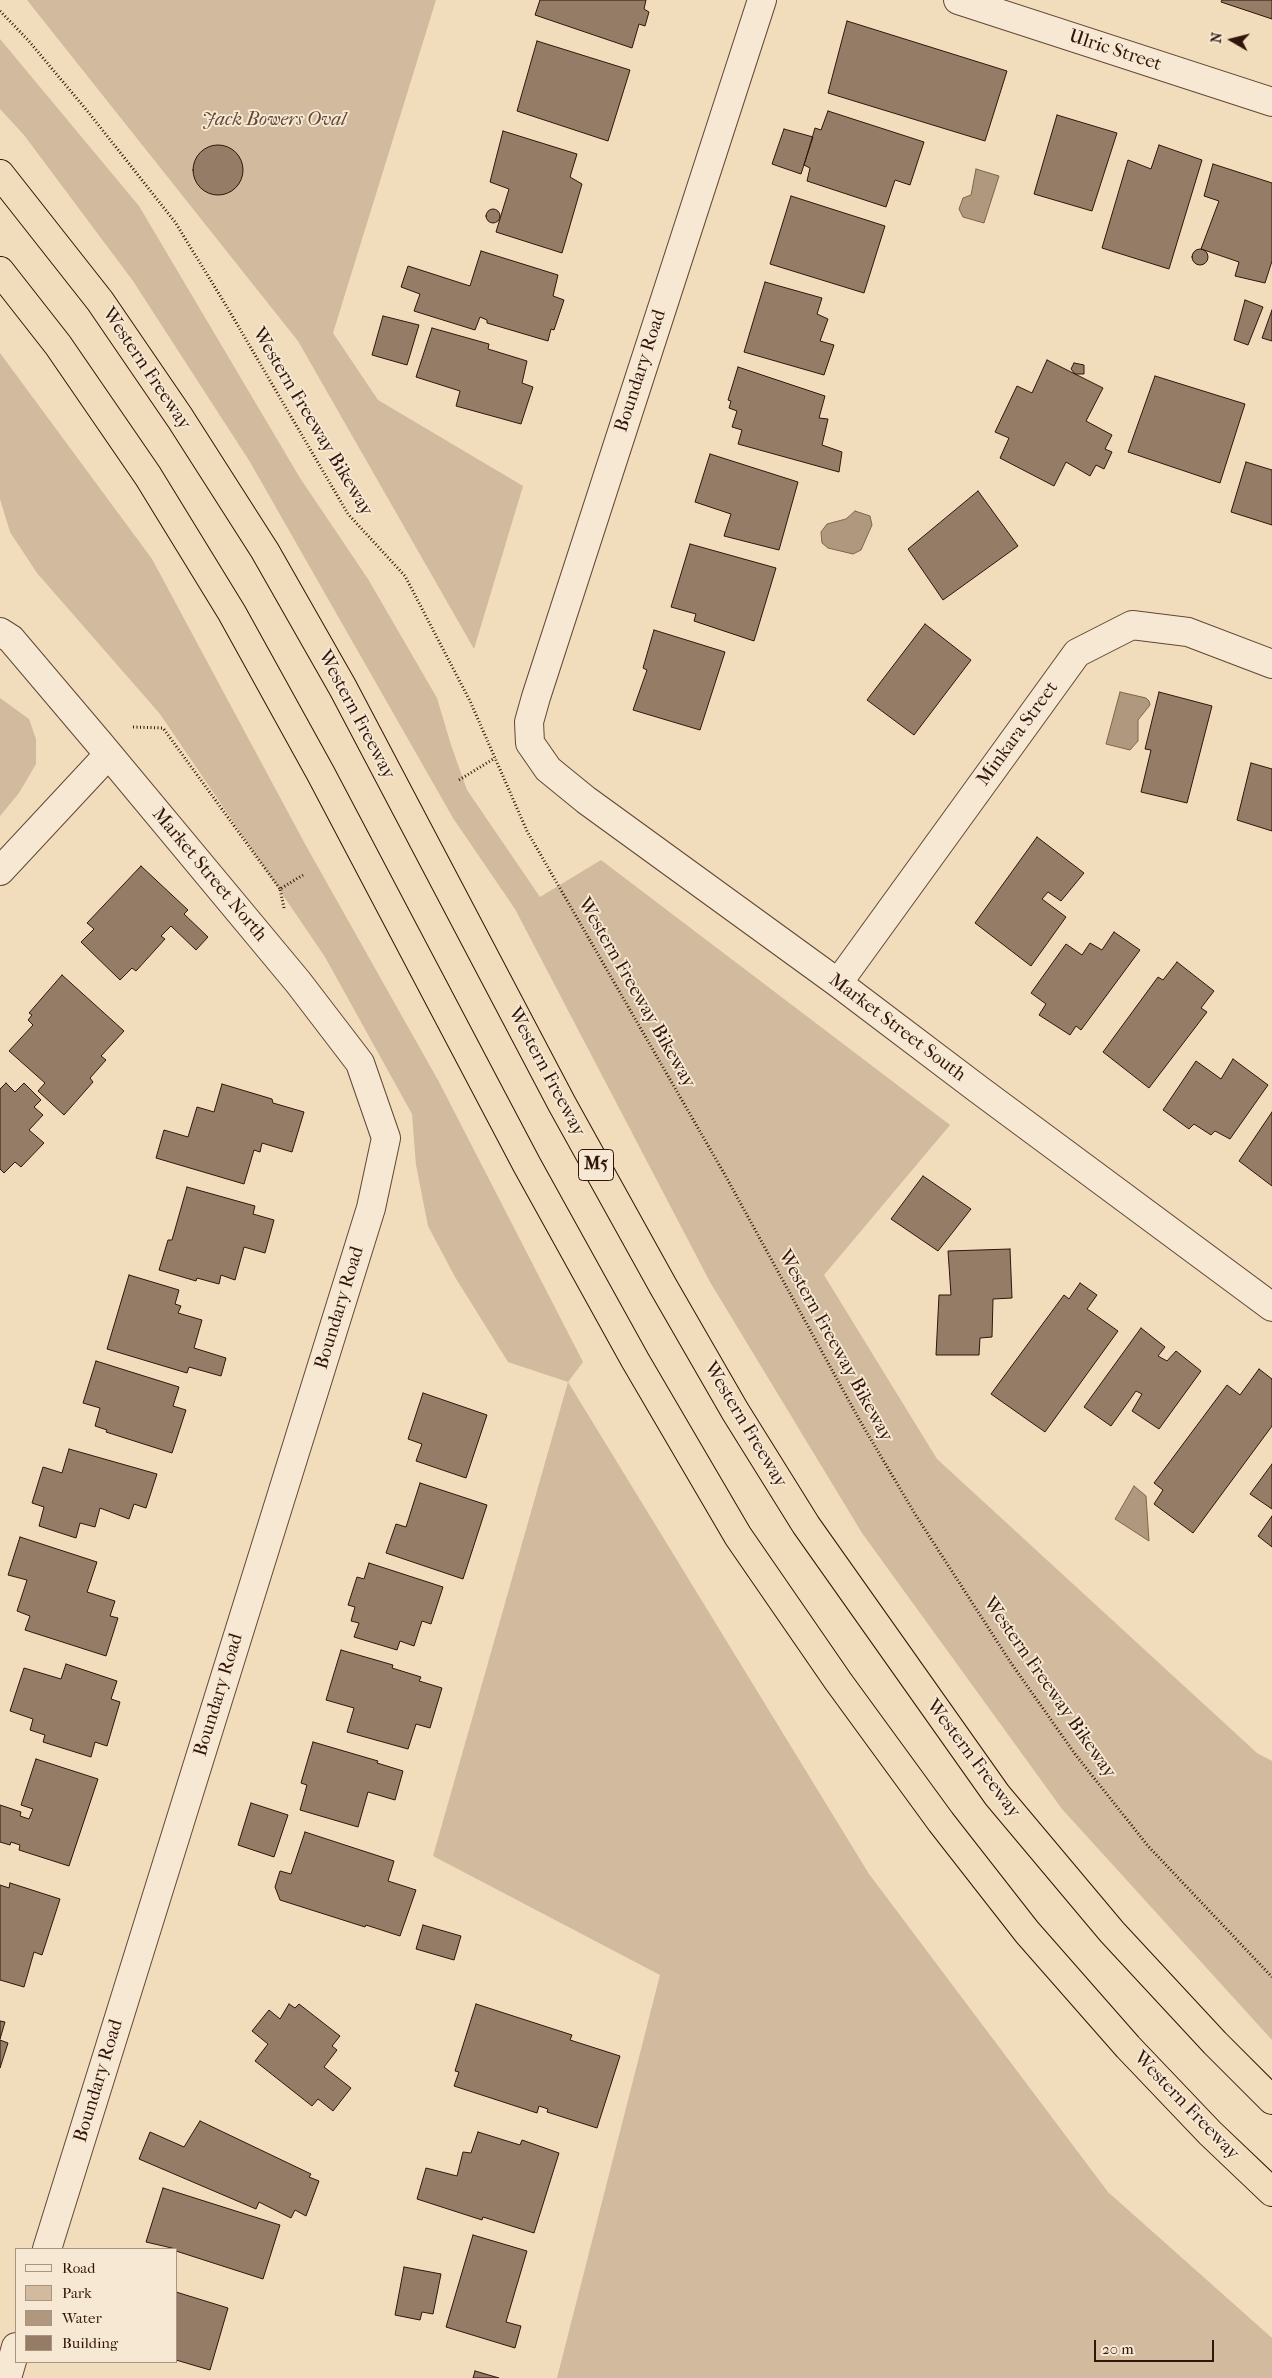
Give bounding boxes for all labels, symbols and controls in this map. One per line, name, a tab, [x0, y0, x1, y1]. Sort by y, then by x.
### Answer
north arrow	[1207, 15, 1257, 65]
street label: Ulric Street	[1066, 25, 1164, 77]
text: N	[1207, 31, 1226, 44]
park label: Jack Bowers Oval	[202, 109, 346, 131]
street label: Western Freeway	[97, 304, 195, 434]
street label: Boundary Road	[611, 307, 671, 435]
street label: Western Freeway Bikeway	[247, 324, 377, 520]
street label: Western Freeway	[312, 647, 400, 783]
street label: Minkara Street	[972, 677, 1064, 791]
street label: Market Street North	[147, 804, 271, 946]
street label: Western Freeway Bikeway	[572, 894, 700, 1092]
street label: Market Street South	[824, 969, 970, 1087]
street label: Western Freeway	[502, 1004, 590, 1140]
road number: M5	[578, 1150, 614, 1180]
street label: Boundary Road	[311, 1244, 369, 1372]
street label: Western Freeway Bikeway	[773, 1246, 897, 1446]
street label: Western Freeway	[699, 1358, 791, 1492]
street label: Western Freeway Bikeway	[978, 1593, 1120, 1783]
street label: Boundary Road	[190, 1631, 248, 1759]
street label: Western Freeway	[921, 1695, 1025, 1823]
street label: Boundary Road	[70, 2017, 128, 2145]
street label: Western Freeway	[1128, 2047, 1244, 2165]
legend	[15, 2248, 178, 2363]
text: Road	[62, 2259, 95, 2277]
text: Park	[62, 2284, 92, 2302]
text: Water	[62, 2309, 102, 2327]
scale bar	[1097, 2330, 1217, 2362]
text: Building	[62, 2334, 118, 2352]
text: 20 m	[1102, 2340, 1134, 2358]

